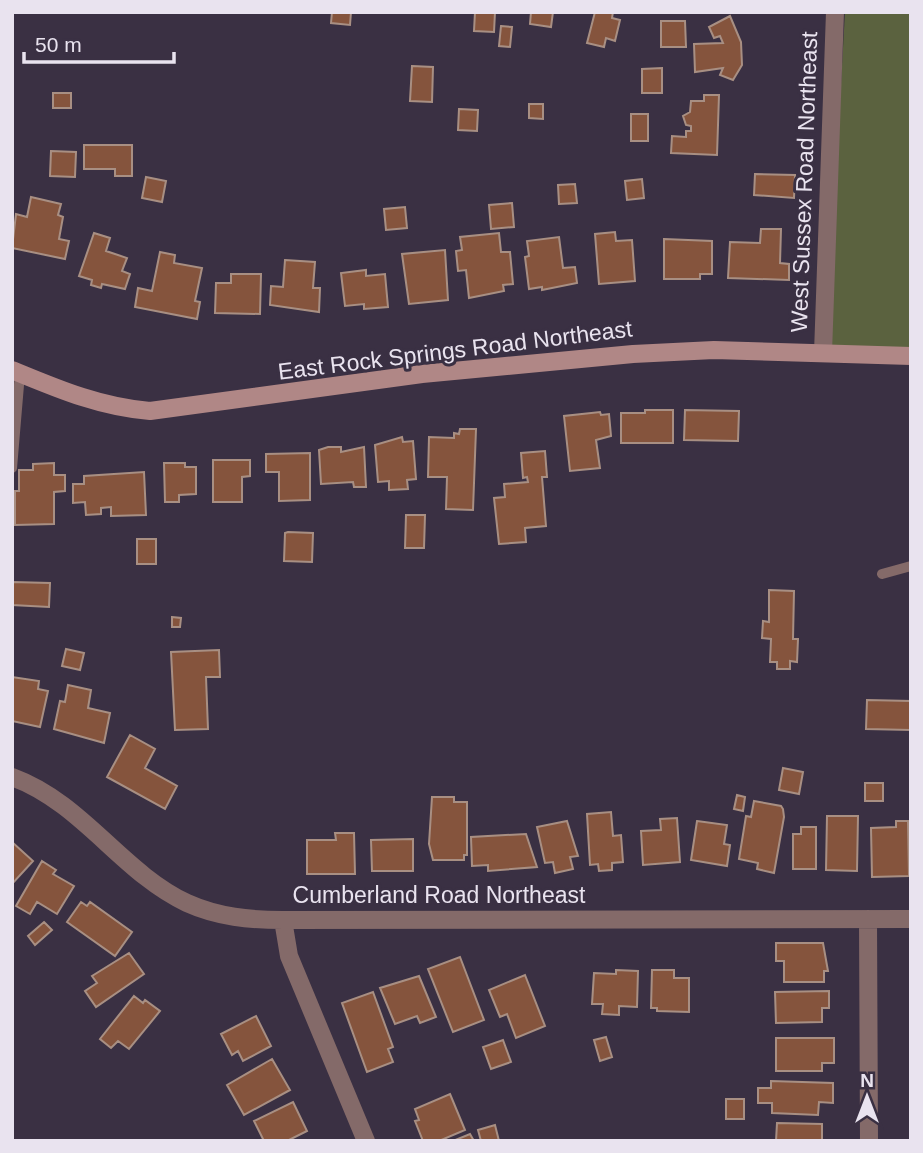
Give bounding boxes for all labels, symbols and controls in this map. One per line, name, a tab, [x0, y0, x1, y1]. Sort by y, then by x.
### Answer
scale bar	[24, 21, 175, 65]
street label: West Sussex Road Northeast	[786, 30, 822, 333]
text: 50 m	[35, 33, 82, 56]
street label: East Rock Springs Road Northeast	[276, 315, 634, 385]
street label: Cumberland Road Northeast	[293, 882, 586, 908]
north arrow	[832, 1062, 902, 1132]
text: N	[860, 1070, 874, 1091]

